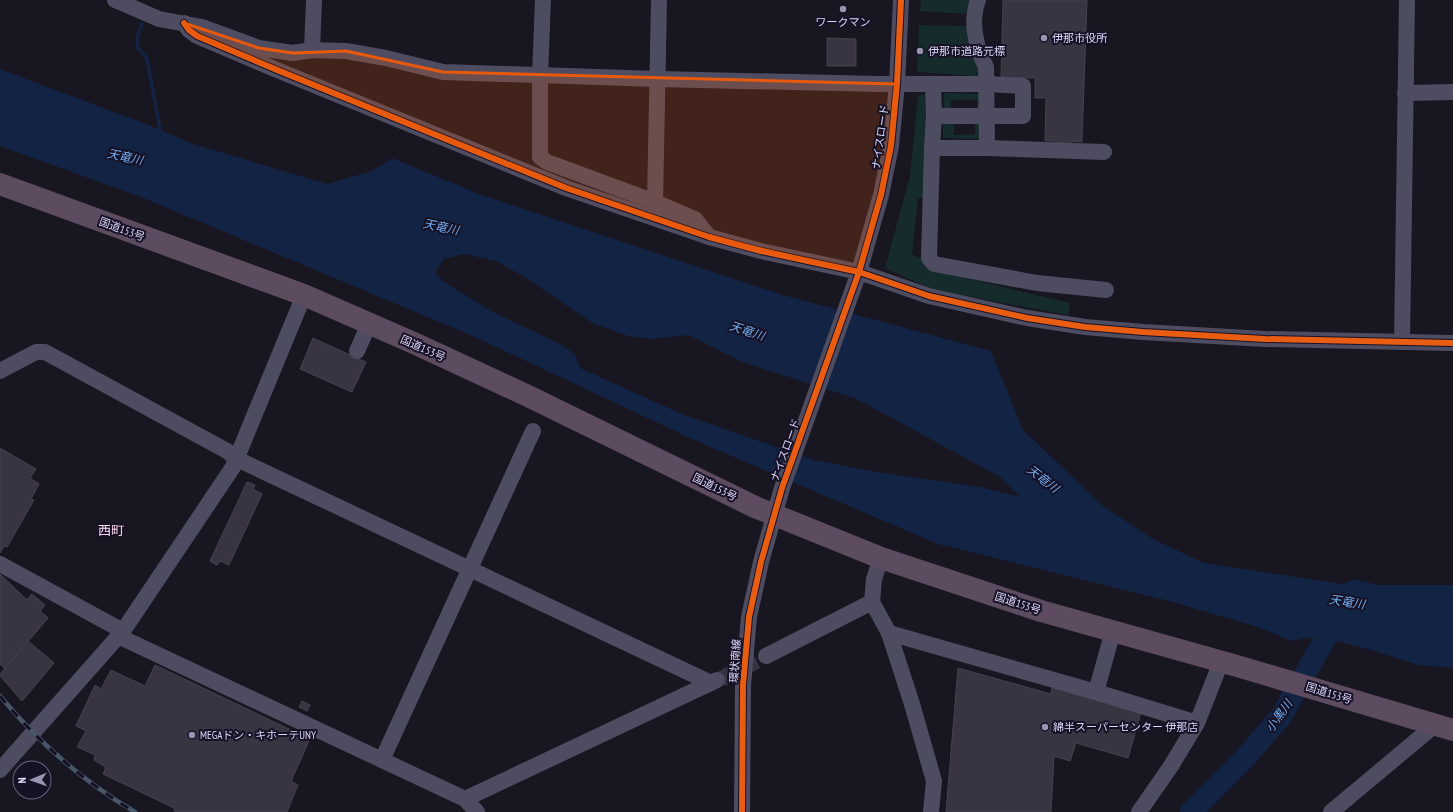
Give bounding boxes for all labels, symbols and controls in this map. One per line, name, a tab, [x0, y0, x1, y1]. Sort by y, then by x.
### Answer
marker: ワークマン	[838, 4, 848, 14]
place label: ワークマン	[816, 15, 871, 29]
place label: 伊那市役所	[1052, 31, 1108, 45]
marker: 伊那市役所	[1039, 33, 1049, 43]
place label: 伊那市道路元標	[928, 44, 1005, 58]
marker: 伊那市道路元標	[915, 46, 925, 56]
street label: ナイスロード	[868, 104, 892, 170]
water label: 天竜川	[106, 145, 146, 168]
street label: 国道153号	[97, 214, 147, 244]
water label: 天竜川	[422, 215, 462, 238]
water label: 天竜川	[728, 318, 768, 344]
street label: 国道153号	[398, 332, 448, 364]
street label: ナイスロード	[767, 417, 803, 483]
water label: 天竜川	[1025, 462, 1064, 497]
street label: 国道153号	[690, 470, 740, 504]
district label: 西町	[98, 522, 124, 539]
street label: 国道153号	[993, 589, 1043, 617]
water label: 天竜川	[1328, 591, 1368, 612]
street label: 環状南線	[726, 639, 744, 683]
street label: 国道153号	[1304, 679, 1354, 707]
water label: 小黒川	[1262, 695, 1296, 735]
place label: 綿半スーパーセンター 伊那店	[1053, 720, 1198, 734]
marker: 綿半スーパーセンター 伊那店	[1040, 722, 1050, 732]
place label: MEGAドン・キホーテUNY	[200, 728, 316, 742]
marker: MEGAドン・キホーテUNY	[187, 730, 197, 740]
north arrow	[12, 760, 52, 800]
text: N	[15, 777, 29, 784]

